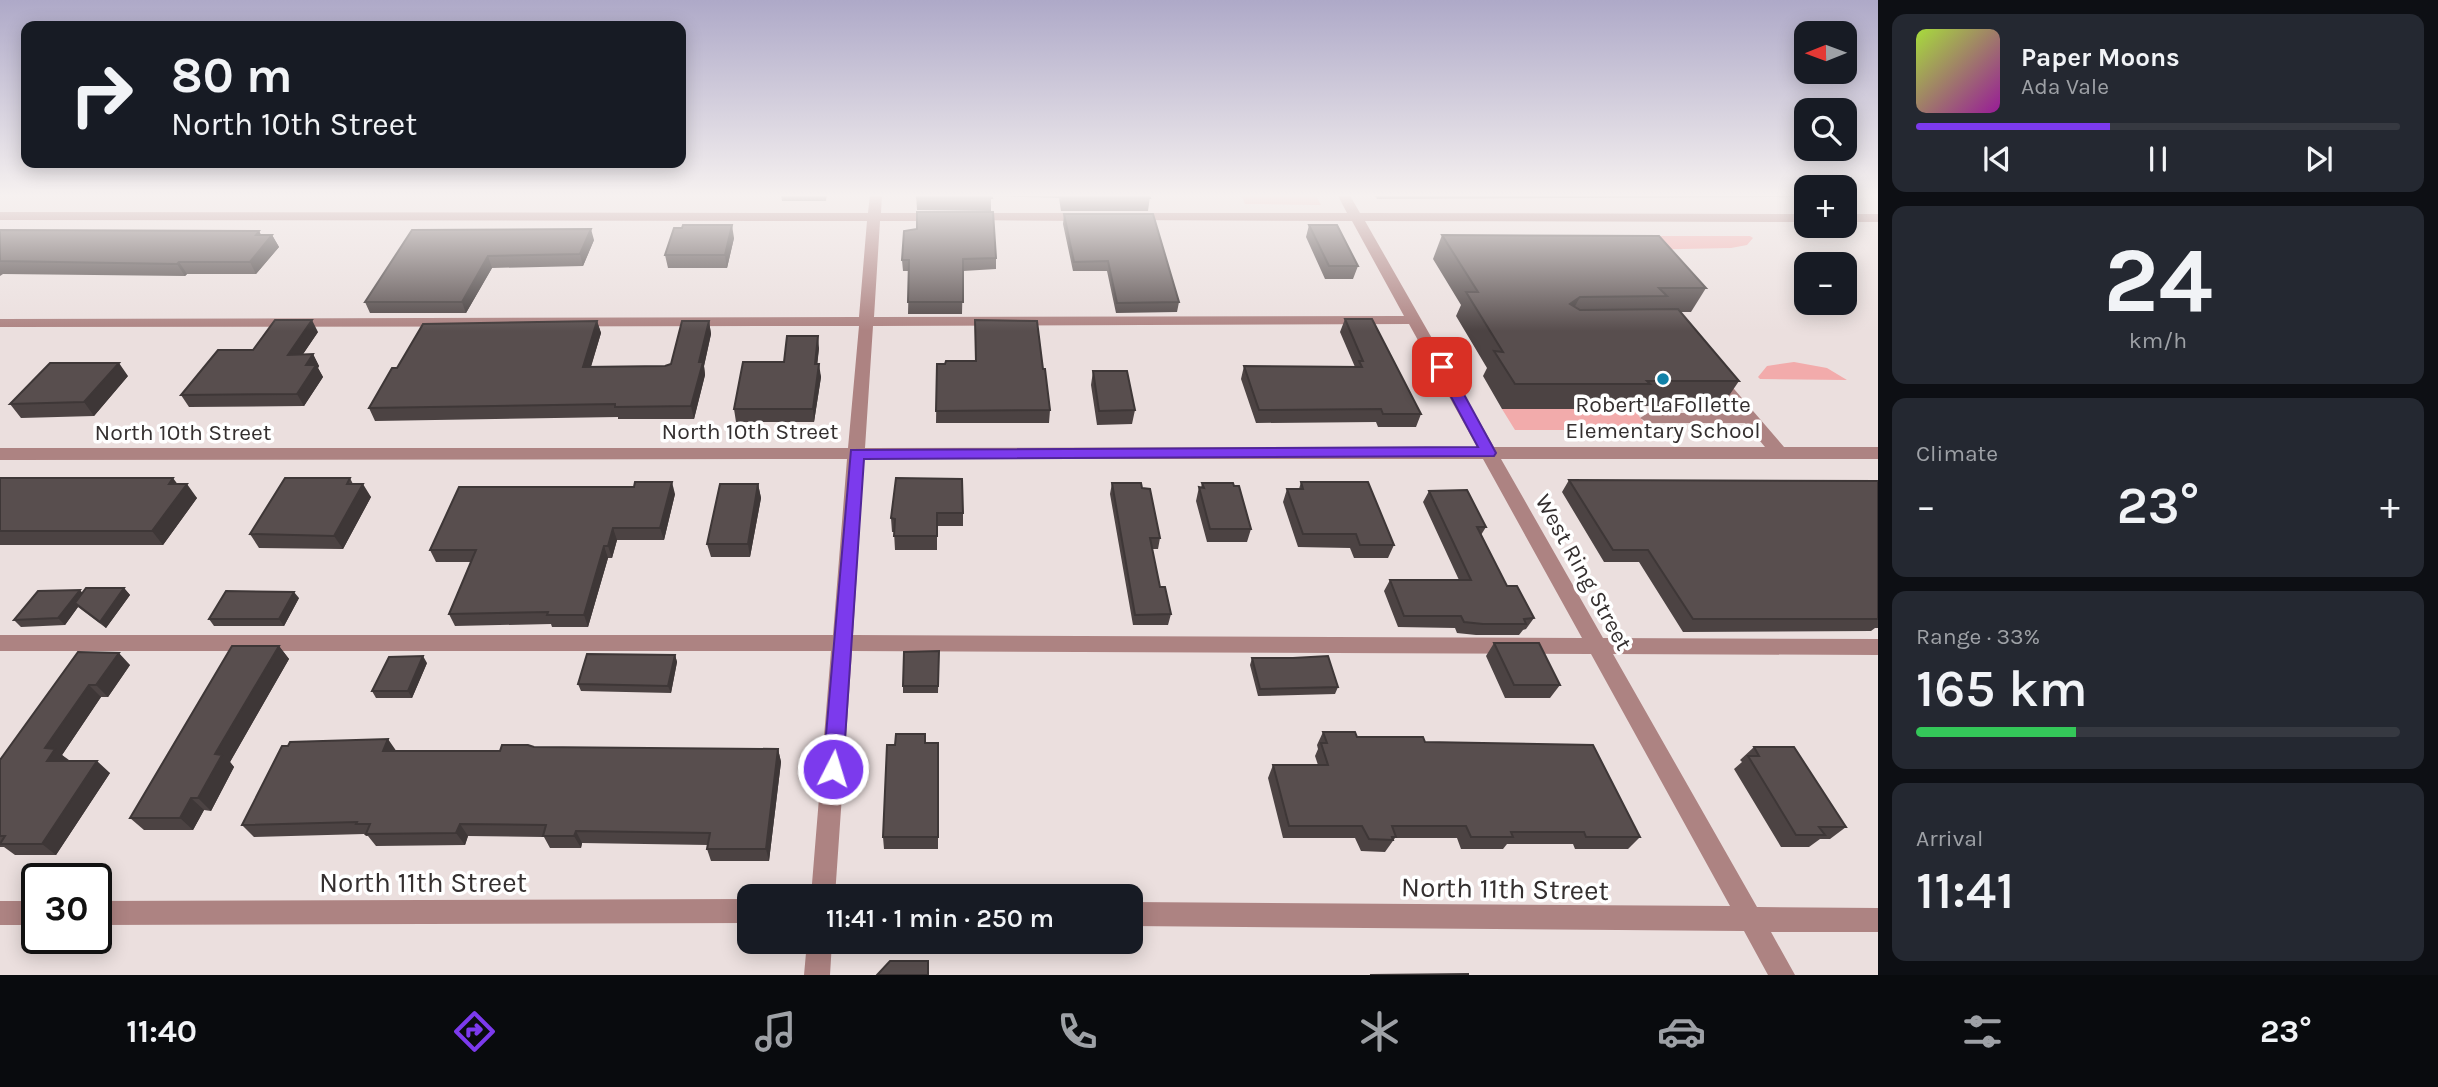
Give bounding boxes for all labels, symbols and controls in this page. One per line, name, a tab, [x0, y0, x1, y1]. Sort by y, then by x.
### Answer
north arrow	[1794, 21, 1857, 84]
map controls	[1794, 21, 1857, 315]
text: Paper Moons	[2021, 42, 2180, 73]
text: 80 m	[171, 47, 293, 104]
icon: right	[56, 49, 147, 140]
text: Ada Vale	[2021, 73, 2109, 100]
button: search	[1794, 98, 1857, 161]
text: North 10th Street	[171, 106, 417, 143]
icon: previous	[1978, 140, 2016, 178]
icon: pause	[2139, 140, 2177, 178]
icon: next	[2300, 140, 2338, 178]
button: +	[1794, 175, 1857, 238]
text: 24	[2103, 228, 2213, 334]
button: −	[1794, 252, 1857, 315]
text: km/h	[2129, 327, 2187, 354]
pin	[1412, 337, 1472, 397]
icon: arrive	[1423, 348, 1461, 386]
marker: Robert LaFollette Elementary School	[1655, 371, 1671, 387]
place label: Robert LaFollette Elementary School	[1565, 391, 1761, 444]
street label: North 10th Street	[662, 418, 839, 445]
street label: North 10th Street	[95, 419, 272, 446]
text: Climate	[1916, 440, 1998, 467]
text: 23°	[2117, 475, 2199, 536]
text: −	[1916, 484, 1936, 529]
text: +	[2380, 484, 2400, 529]
street label: West Ring Street	[1530, 489, 1638, 655]
text: Range · 33%	[1916, 623, 2040, 650]
text: 165 km	[1916, 658, 2088, 719]
position arrow	[796, 732, 870, 806]
text: Arrival	[1916, 825, 1983, 852]
text: 11:41	[1916, 860, 2014, 921]
speed limit sign: 30	[21, 863, 112, 954]
street label: North 11th Street	[319, 866, 527, 899]
street label: North 11th Street	[1401, 870, 1609, 907]
text: 11:41 · 1 min · 250 m	[826, 903, 1054, 934]
icon: directions	[450, 1007, 499, 1056]
icon: music	[751, 1007, 800, 1056]
icon: phone	[1053, 1007, 1102, 1056]
icon: climate	[1355, 1007, 1404, 1056]
icon: car	[1657, 1007, 1706, 1056]
icon: filters	[1958, 1007, 2007, 1056]
text: 11:40	[126, 1013, 197, 1050]
text: 23°	[2260, 1013, 2312, 1050]

